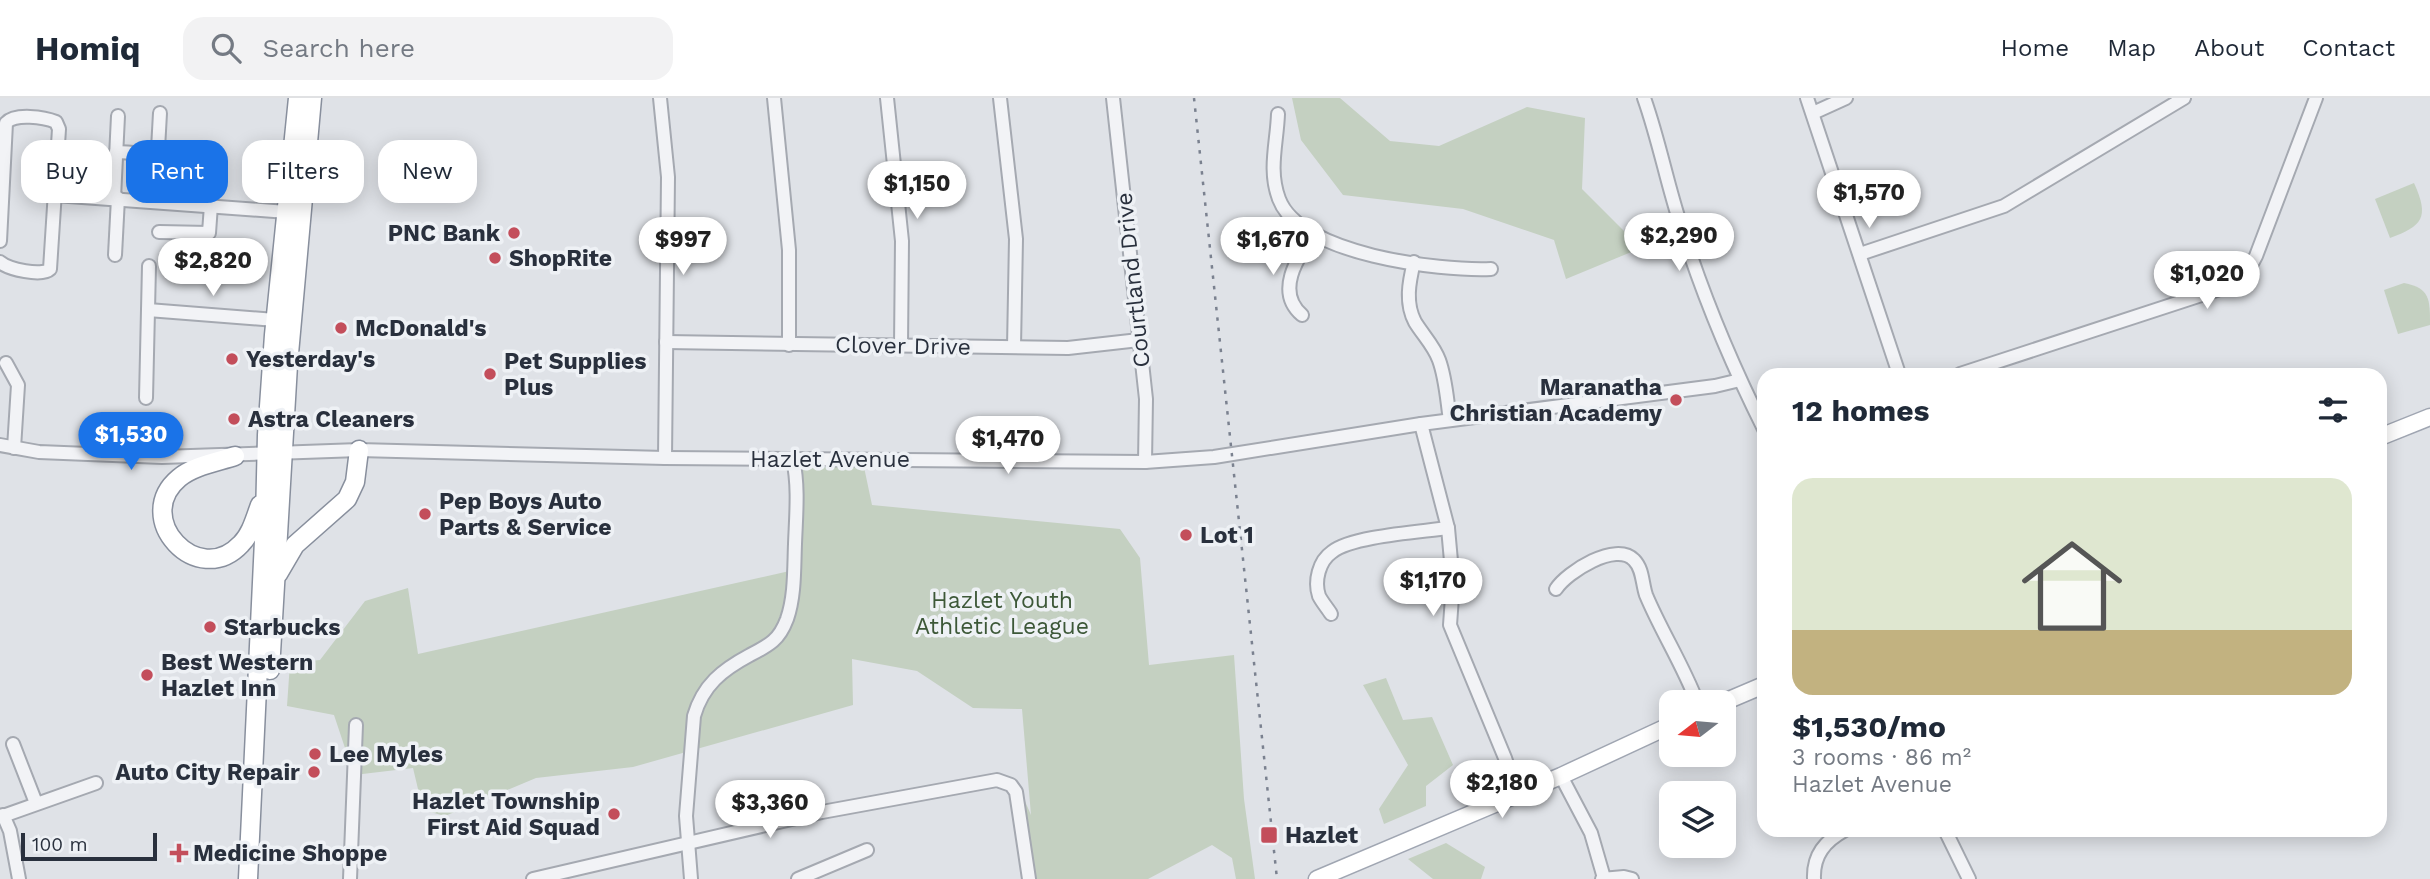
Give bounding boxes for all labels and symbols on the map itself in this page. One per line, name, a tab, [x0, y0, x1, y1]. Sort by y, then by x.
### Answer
pin: $1,150	[860, 162, 974, 221]
pin: $1,570	[1812, 170, 1926, 230]
street label: Courtland Drive	[1110, 191, 1156, 369]
pin: $2,290	[1622, 214, 1736, 273]
pin: $997	[642, 218, 724, 277]
pin: $1,670	[1216, 218, 1330, 277]
place label: PNC Bank	[388, 220, 501, 247]
marker: PNC Bank	[506, 225, 522, 241]
pin: $2,820	[156, 238, 270, 298]
place label: ShopRite	[509, 245, 612, 272]
marker: ShopRite	[487, 250, 503, 266]
pin: $1,020	[2150, 252, 2264, 311]
place label: McDonald's	[355, 315, 487, 342]
marker: McDonald's	[333, 320, 349, 336]
street label: Clover Drive	[835, 331, 971, 361]
place label: Yesterday's	[246, 346, 375, 373]
place label: Pet Supplies Plus	[504, 348, 646, 401]
marker: Yesterday's	[224, 351, 240, 367]
marker: Pet Supplies Plus	[482, 366, 498, 382]
place label: Maranatha Christian Academy	[1449, 374, 1663, 427]
marker: Maranatha Christian Academy	[1668, 392, 1684, 408]
place label: Astra Cleaners	[248, 406, 415, 433]
marker: Astra Cleaners	[226, 411, 242, 427]
pin: $1,530	[74, 412, 188, 472]
pin: $1,470	[951, 416, 1065, 476]
street label: Hazlet Avenue	[750, 446, 910, 473]
place label: Pep Boys Auto Parts & Service	[439, 488, 612, 541]
marker: Pep Boys Auto Parts & Service	[417, 506, 433, 522]
place label: Lot 1	[1200, 522, 1254, 549]
marker: Lot 1	[1178, 527, 1194, 543]
pin: $1,170	[1376, 559, 1490, 618]
park label: Hazlet Youth Athletic League	[915, 587, 1089, 640]
place label: Starbucks	[224, 614, 340, 641]
marker: Starbucks	[202, 619, 218, 635]
place label: Best Western Hazlet Inn	[161, 649, 313, 702]
marker: Best Western Hazlet Inn	[139, 667, 155, 683]
north arrow	[1659, 690, 1736, 766]
place label: Lee Myles	[329, 741, 443, 768]
marker: Lee Myles	[307, 746, 323, 762]
place label: Auto City Repair	[115, 759, 300, 786]
pin: $2,180	[1445, 760, 1559, 820]
marker: Auto City Repair	[306, 764, 322, 780]
pin: $3,360	[713, 780, 827, 840]
place label: Hazlet Township First Aid Squad	[412, 788, 600, 841]
marker: Hazlet Township First Aid Squad	[606, 806, 622, 822]
place label: Hazlet	[1285, 822, 1358, 849]
marker: Hazlet	[1259, 825, 1279, 845]
scale bar	[21, 830, 158, 862]
place label: Medicine Shoppe	[193, 840, 387, 867]
marker: Medicine Shoppe	[171, 845, 187, 861]

